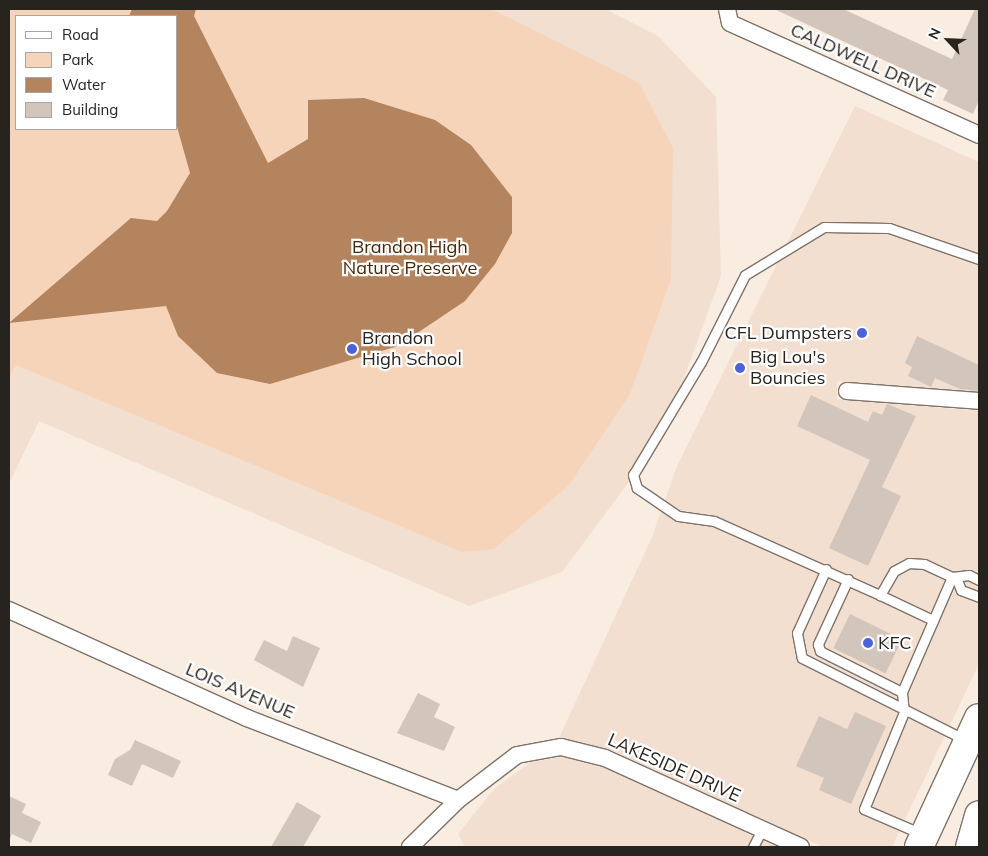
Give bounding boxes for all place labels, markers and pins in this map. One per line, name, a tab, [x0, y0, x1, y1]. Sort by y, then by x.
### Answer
place label: CFL Dumpsters	[724, 322, 852, 344]
marker: CFL Dumpsters	[856, 327, 868, 339]
place label: Brandon High School	[362, 328, 462, 370]
marker: Brandon High School	[346, 343, 358, 355]
place label: Big Lou's Bouncies	[750, 347, 825, 389]
marker: Big Lou's Bouncies	[734, 362, 746, 374]
place label: KFC	[878, 632, 912, 654]
marker: KFC	[862, 637, 874, 649]

